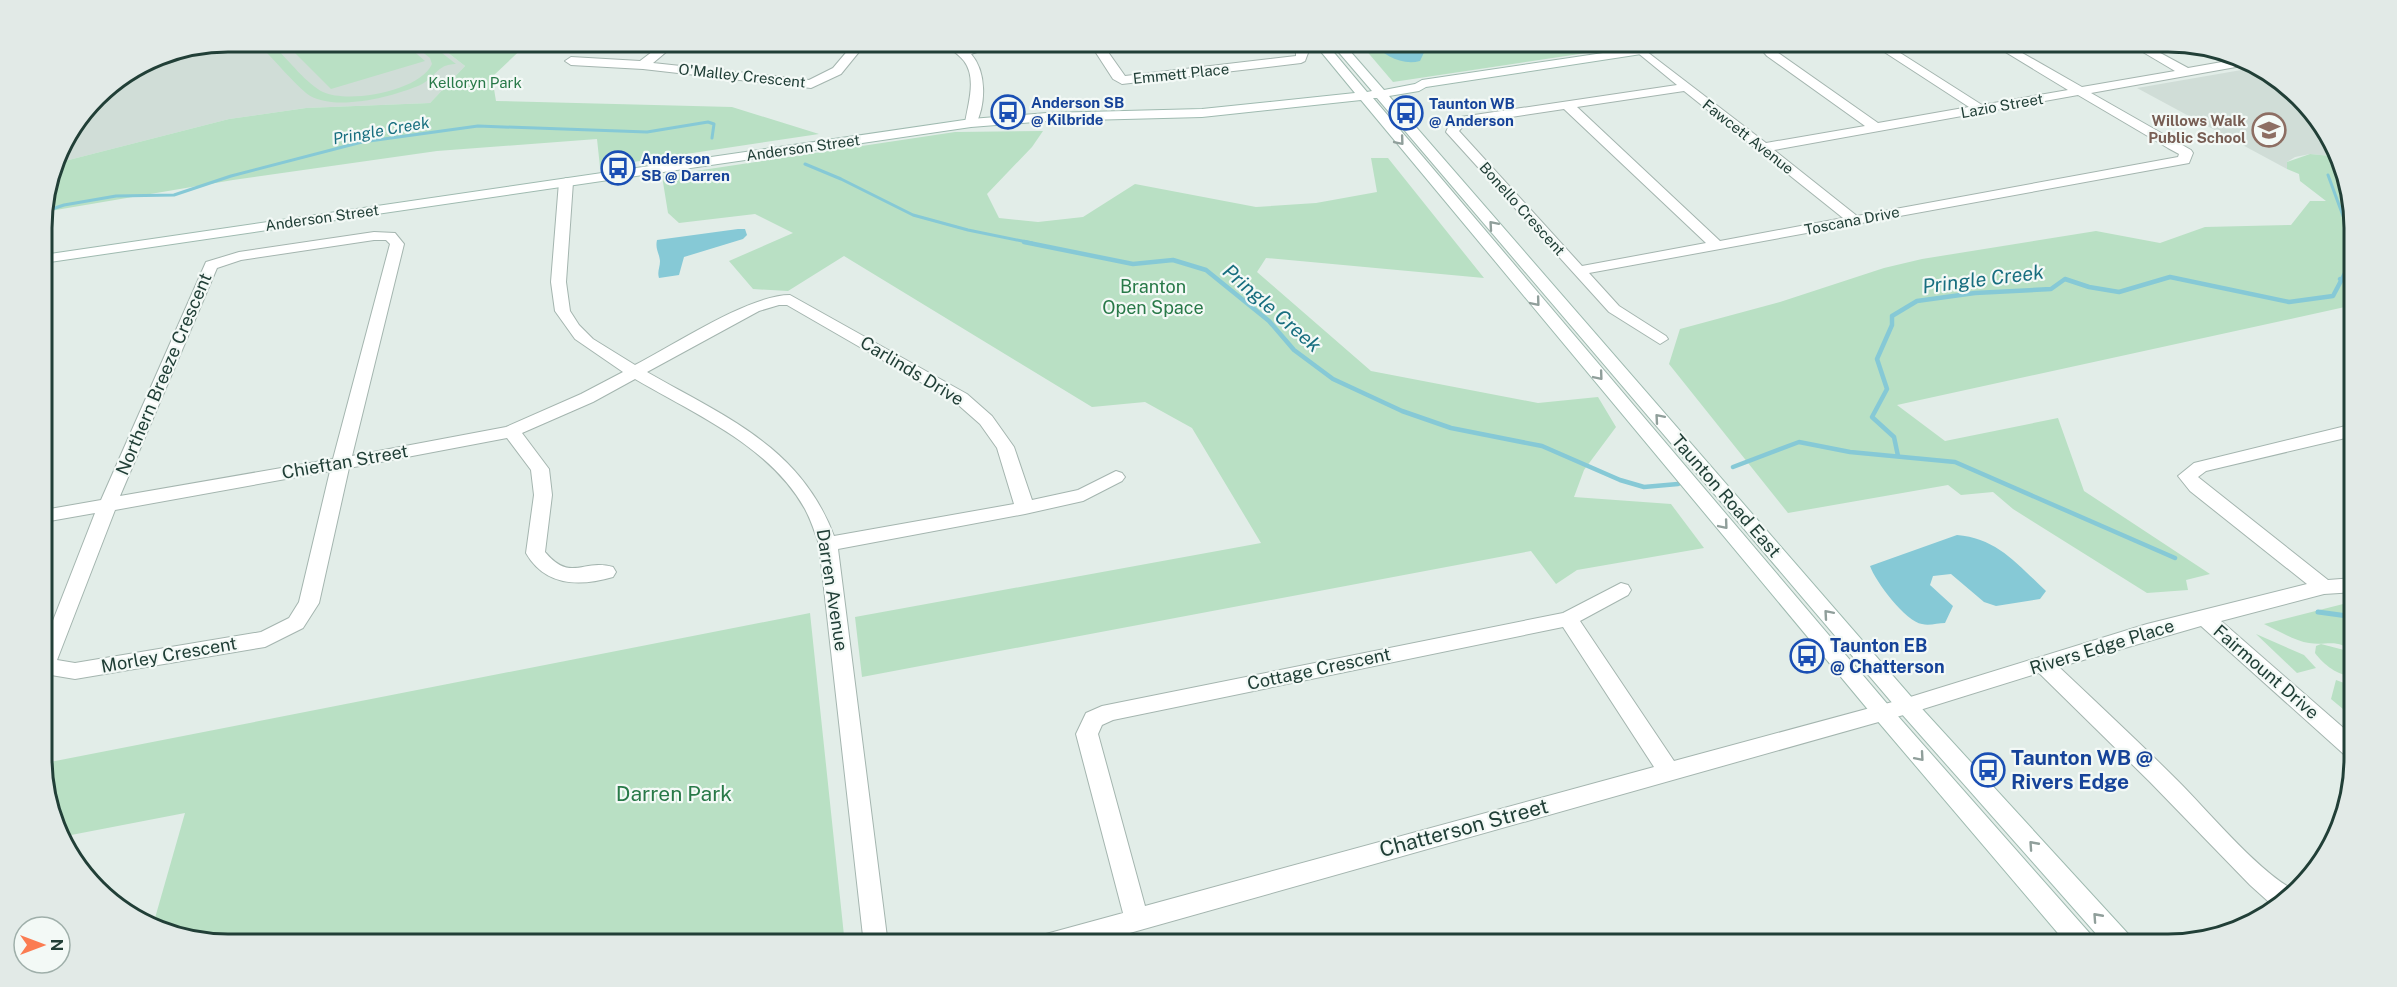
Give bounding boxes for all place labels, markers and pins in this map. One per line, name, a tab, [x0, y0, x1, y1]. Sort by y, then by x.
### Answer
bus stop icon: Anderson SB @ Kilbride	[990, 94, 1026, 130]
place label: Anderson SB @ Kilbride	[1031, 94, 1124, 128]
bus stop icon: Taunton WB @ Anderson	[1388, 95, 1424, 131]
place label: Taunton WB @ Anderson	[1429, 95, 1515, 129]
place label: Willows Walk Public School	[2148, 112, 2246, 146]
school or university icon: Willows Walk Public School	[2251, 112, 2287, 148]
bus stop icon: Anderson SB @ Darren	[600, 150, 636, 186]
place label: Anderson SB @ Darren	[641, 150, 730, 184]
place label: Taunton EB @ Chatterson	[1830, 635, 1945, 677]
bus stop icon: Taunton EB @ Chatterson	[1789, 638, 1825, 674]
place label: Taunton WB @ Rivers Edge	[2011, 745, 2153, 794]
bus stop icon: Taunton WB @ Rivers Edge	[1970, 752, 2006, 788]

